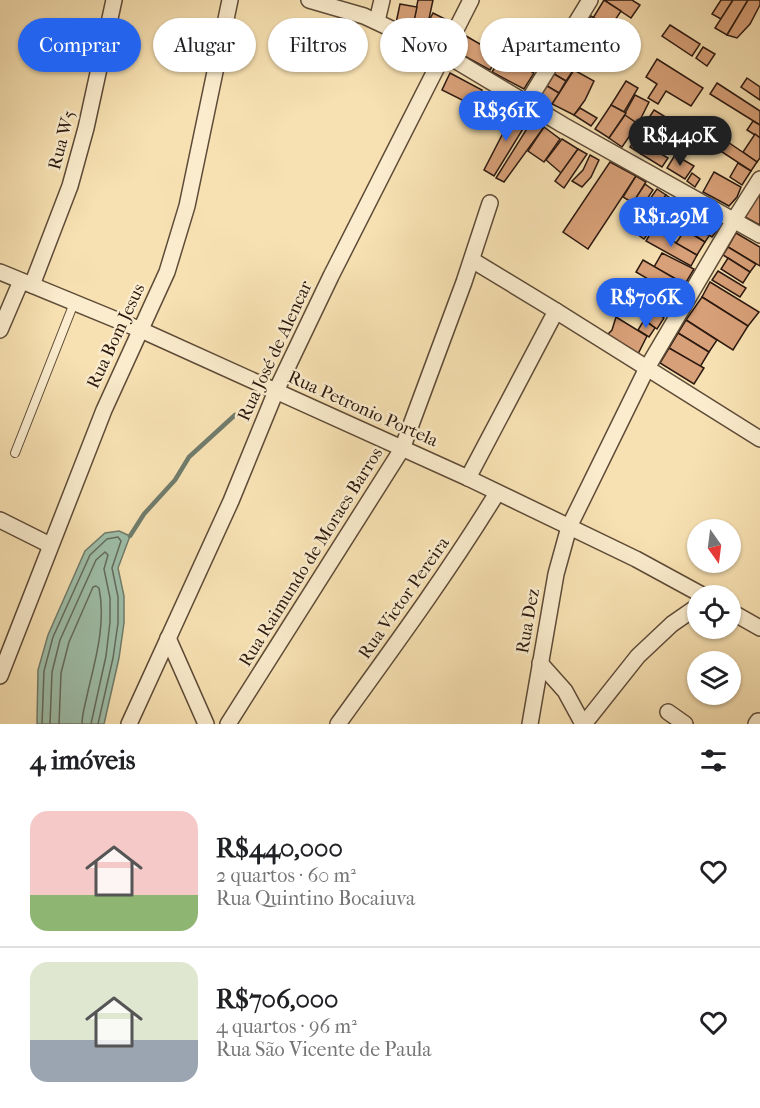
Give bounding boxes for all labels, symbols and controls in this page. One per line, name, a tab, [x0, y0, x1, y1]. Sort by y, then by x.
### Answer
chip: Comprar	[18, 18, 141, 72]
chip: Alugar	[153, 18, 256, 72]
chip: Filtros	[268, 18, 368, 72]
chip: Novo	[380, 18, 468, 72]
chip: Apartamento	[480, 18, 641, 72]
pin: R$361K	[457, 91, 555, 142]
text: R$361K	[473, 99, 539, 122]
street label: Rua W5	[44, 108, 80, 172]
pin: R$440K	[631, 116, 729, 167]
text: R$440K	[643, 124, 717, 147]
pin: R$1.29M	[616, 197, 726, 248]
text: R$1.29M	[633, 205, 709, 228]
street label: Rua José de Alencar	[233, 277, 317, 424]
pin: R$706K	[597, 278, 695, 329]
street label: Rua Bom Jesus	[83, 280, 150, 392]
text: R$706K	[610, 286, 682, 309]
street label: Rua Petronio Portela	[285, 366, 442, 452]
street label: Rua Raimundo de Moraes Barros	[235, 443, 388, 670]
north arrow	[687, 519, 741, 573]
map controls	[687, 519, 741, 705]
street label: Rua Victor Pereira	[354, 532, 454, 663]
button: locate	[687, 585, 741, 639]
street label: Rua Dez	[512, 587, 544, 655]
button: layers	[687, 651, 741, 705]
icon: filters	[697, 744, 730, 777]
text: 4 imóveis	[30, 745, 135, 776]
text: R$440,000	[216, 833, 343, 864]
icon: home	[78, 835, 150, 907]
icon: heart	[697, 855, 730, 888]
text: 2 quartos · 60 m²	[216, 864, 356, 887]
text: Rua Quintino Bocaiuva	[216, 887, 415, 910]
text: R$706,000	[216, 984, 338, 1015]
icon: home	[78, 986, 150, 1058]
icon: heart	[697, 1006, 730, 1039]
text: 4 quartos · 96 m²	[216, 1015, 357, 1038]
text: Rua São Vicente de Paula	[216, 1038, 432, 1061]

